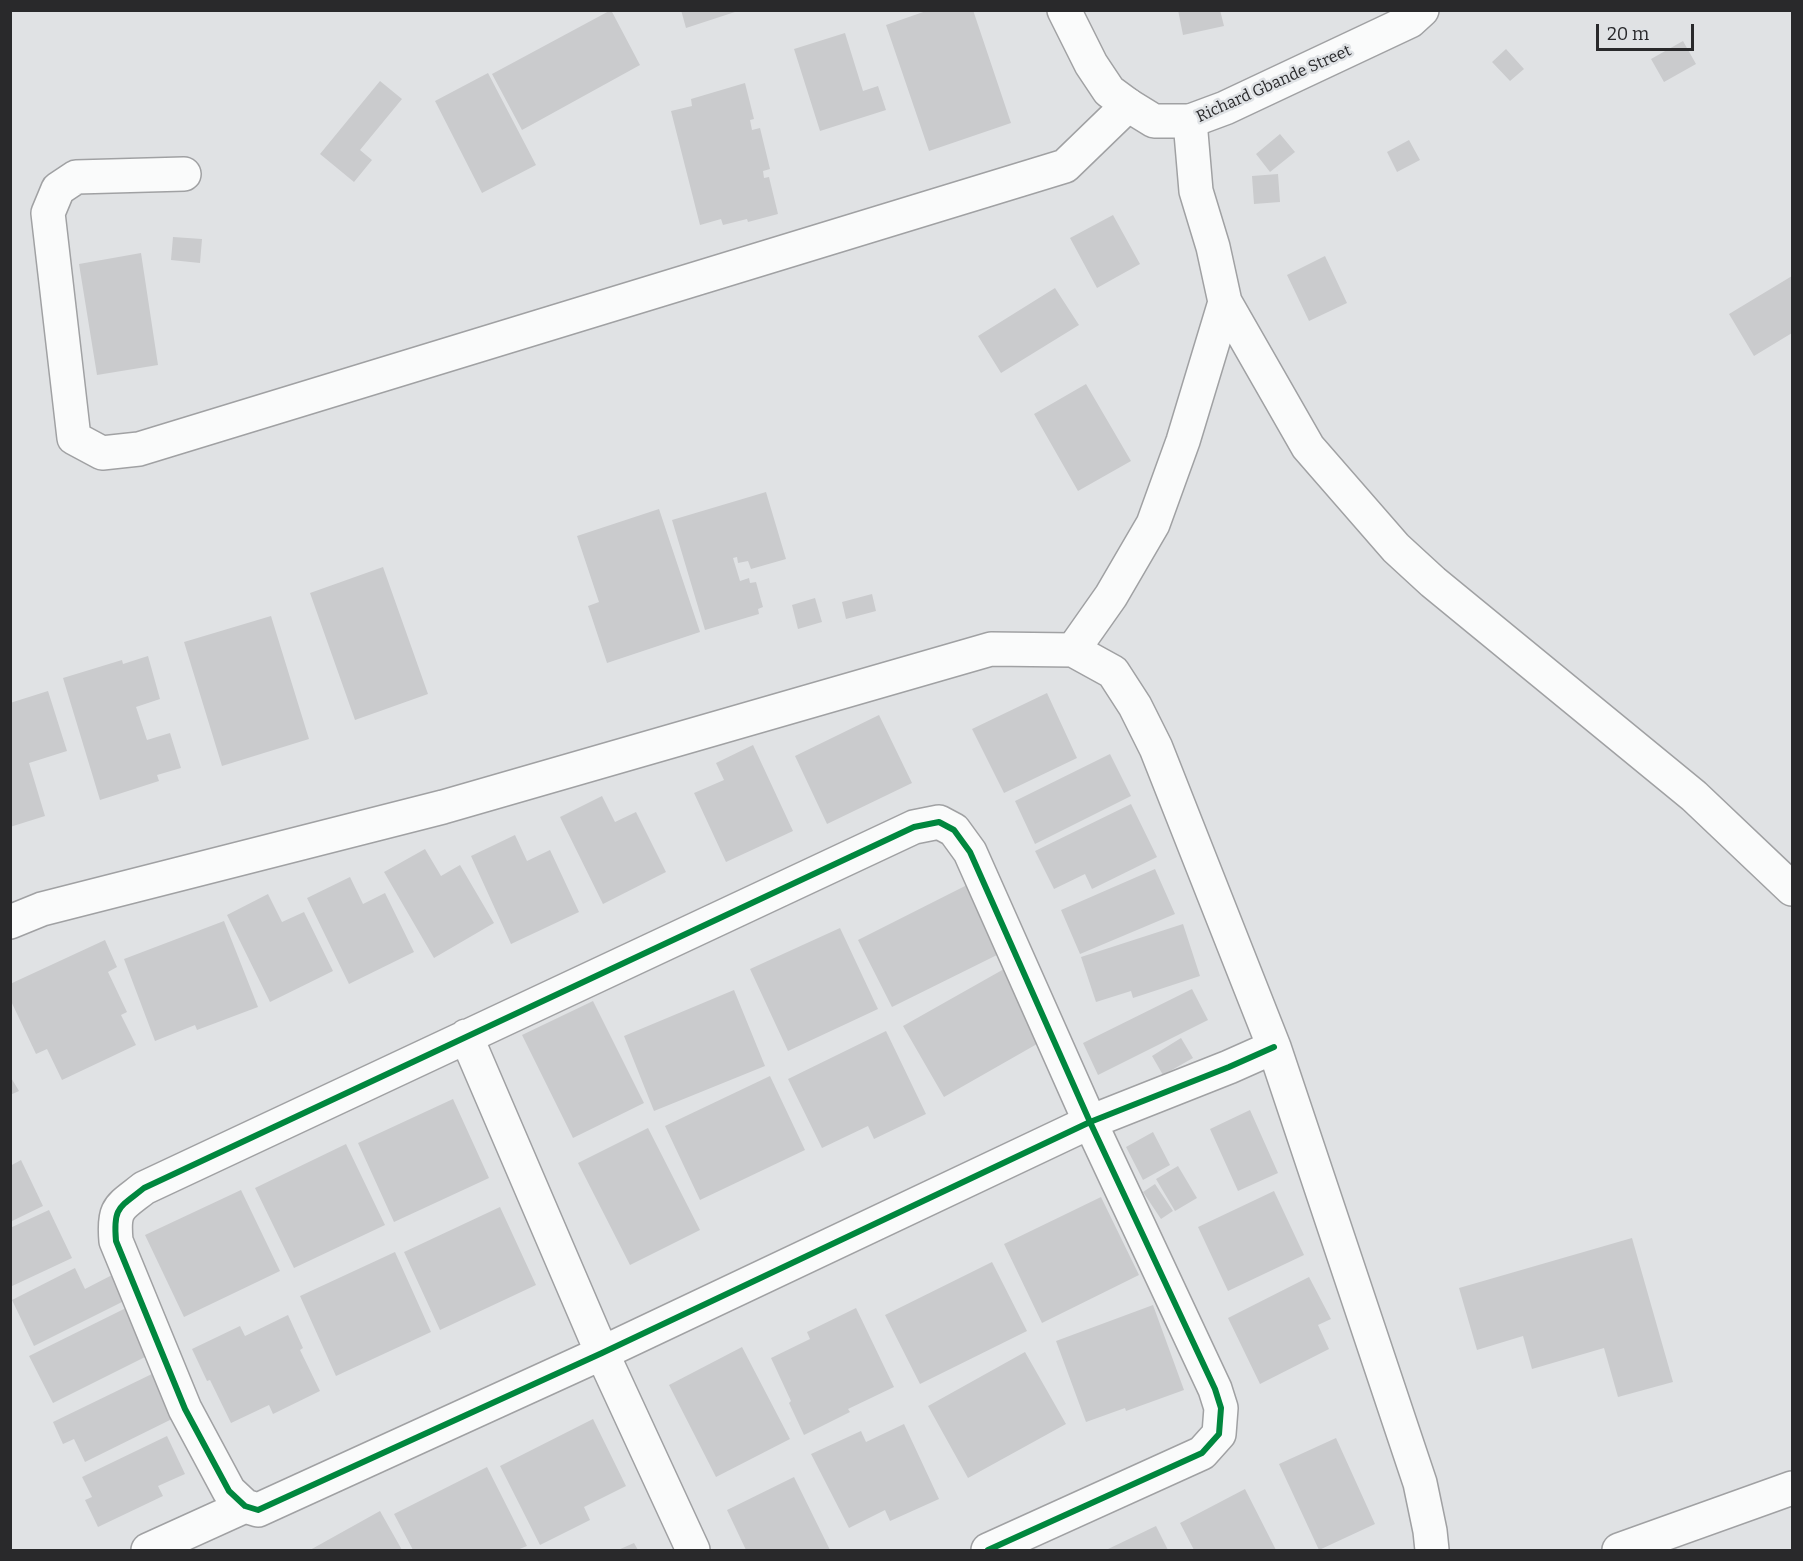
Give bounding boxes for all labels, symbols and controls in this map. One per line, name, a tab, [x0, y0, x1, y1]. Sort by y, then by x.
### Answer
scale bar	[1599, 12, 1696, 50]
text: 20 m	[1607, 23, 1649, 45]
street label: Richard Gbande Street	[1194, 41, 1354, 127]

